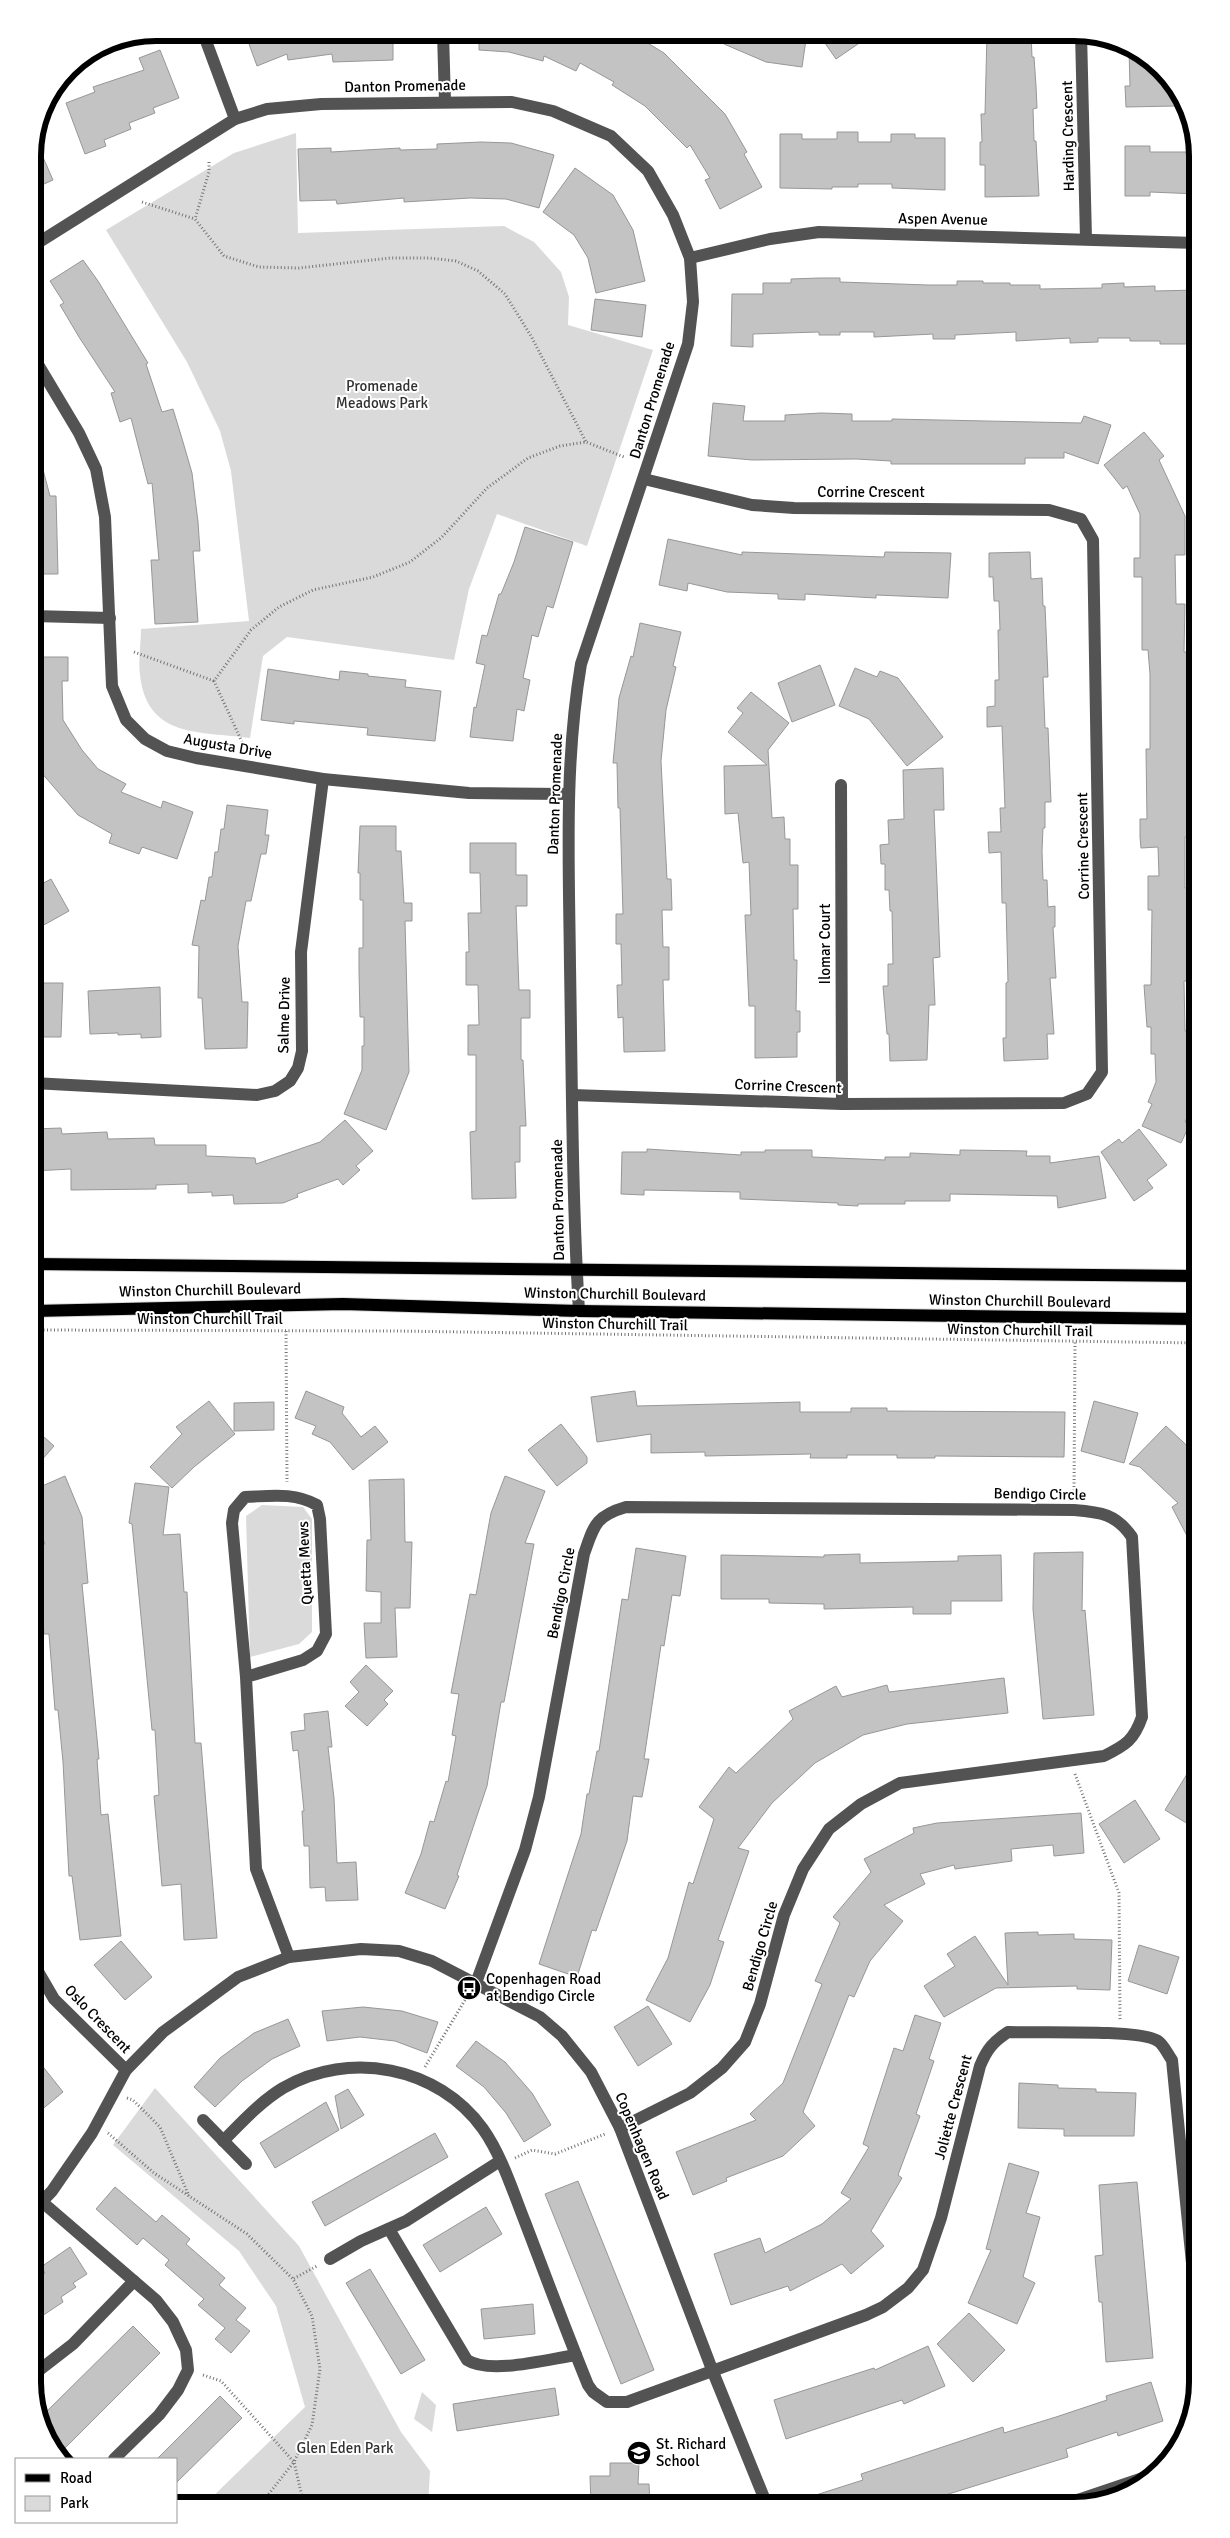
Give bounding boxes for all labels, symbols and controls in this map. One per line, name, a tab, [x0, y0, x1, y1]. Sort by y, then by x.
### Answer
street label: Danton Promenade	[344, 76, 466, 96]
street label: Harding Crescent	[1058, 80, 1078, 192]
street label: Aspen Avenue	[898, 209, 988, 229]
street label: Danton Promenade	[626, 339, 678, 461]
park label: Promenade Meadows Park	[336, 377, 429, 412]
street label: Corrine Crescent	[817, 483, 925, 501]
street label: Augusta Drive	[182, 729, 274, 763]
street label: Danton Promenade	[544, 733, 566, 855]
street label: Corrine Crescent	[1073, 792, 1093, 900]
street label: Ilomar Court	[816, 904, 834, 984]
street label: Salme Drive	[274, 977, 294, 1053]
street label: Corrine Crescent	[734, 1075, 842, 1097]
street label: Danton Promenade	[548, 1139, 568, 1261]
street label: Winston Churchill Boulevard	[119, 1279, 301, 1301]
street label: Winston Churchill Boulevard	[524, 1283, 706, 1305]
street label: Winston Churchill Boulevard	[929, 1290, 1111, 1312]
street label: Winston Churchill Trail	[137, 1310, 283, 1328]
street label: Winston Churchill Trail	[542, 1314, 688, 1334]
street label: Winston Churchill Trail	[947, 1320, 1093, 1340]
street label: Bendigo Circle	[993, 1484, 1087, 1504]
street label: Quetta Mews	[294, 1520, 316, 1605]
street label: Bendigo Circle	[543, 1546, 579, 1640]
street label: Bendigo Circle	[739, 1899, 781, 1993]
place label: Copenhagen Road at Bendigo Circle	[486, 1970, 601, 2005]
bus stop icon: Copenhagen Road at Bendigo Circle	[456, 1975, 482, 2001]
street label: Oslo Crescent	[61, 1981, 135, 2057]
street label: Joliette Crescent	[930, 2053, 976, 2161]
street label: Copenhagen Road	[611, 2089, 673, 2203]
place label: St. Richard School	[656, 2435, 726, 2470]
park label: Glen Eden Park	[297, 2439, 394, 2457]
school or university icon: St. Richard School	[626, 2440, 652, 2466]
legend	[15, 2458, 178, 2523]
text: Road	[60, 2469, 92, 2487]
text: Park	[60, 2494, 89, 2512]

